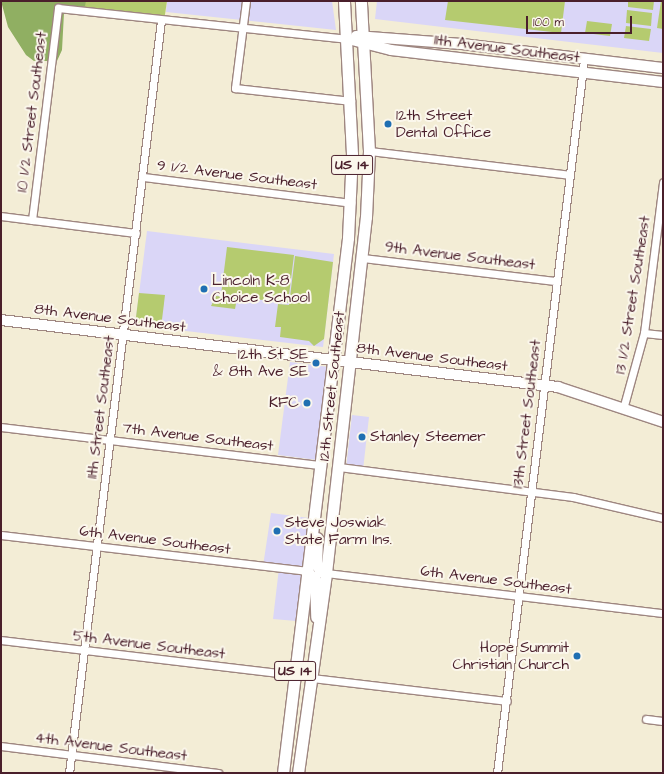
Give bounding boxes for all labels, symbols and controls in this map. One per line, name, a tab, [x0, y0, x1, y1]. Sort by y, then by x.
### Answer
scale bar	[528, 8, 634, 34]
text: 100 m	[533, 14, 564, 31]
street label: 10 1/2 Street Southeast	[13, 31, 51, 193]
street label: 11th Avenue Southeast	[433, 31, 581, 67]
place label: 12th Street Dental Office	[396, 106, 491, 141]
marker: 12th Street Dental Office	[383, 119, 393, 129]
road number: US 14	[331, 153, 373, 177]
street label: 9 1/2 Avenue Southeast	[156, 156, 318, 194]
street label: 13 1/2 Street Southeast	[612, 215, 654, 375]
street label: 9th Avenue Southeast	[384, 238, 536, 274]
place label: Lincoln K-8 Choice School	[212, 271, 310, 306]
marker: Lincoln K-8 Choice School	[199, 284, 209, 294]
street label: 8th Avenue Southeast	[33, 300, 187, 336]
street label: 12th Street Southeast	[315, 310, 349, 462]
street label: 11th Street Southeast	[83, 334, 119, 480]
street label: 8th Avenue Southeast	[355, 339, 509, 375]
street label: 13th Street Southeast	[509, 339, 545, 489]
place label: 12th St SE & 8th Ave SE	[213, 345, 308, 380]
marker: 12th St SE & 8th Ave SE	[311, 358, 321, 368]
place label: KFC	[269, 394, 299, 412]
marker: KFC	[302, 398, 312, 408]
street label: 7th Avenue Southeast	[121, 419, 275, 455]
place label: Stanley Steemer	[370, 428, 486, 446]
marker: Stanley Steemer	[357, 432, 367, 442]
place label: Steve Joswiak State Farm Ins.	[285, 513, 392, 548]
street label: 6th Avenue Southeast	[78, 522, 232, 558]
marker: Steve Joswiak State Farm Ins.	[272, 526, 282, 536]
street label: 6th Avenue Southeast	[419, 562, 573, 598]
street label: 5th Avenue Southeast	[72, 627, 226, 663]
place label: Hope Summit Christian Church	[453, 638, 569, 673]
marker: Hope Summit Christian Church	[572, 651, 582, 661]
road number: US 14	[274, 659, 316, 683]
street label: 4th Avenue Southeast	[34, 729, 188, 765]

